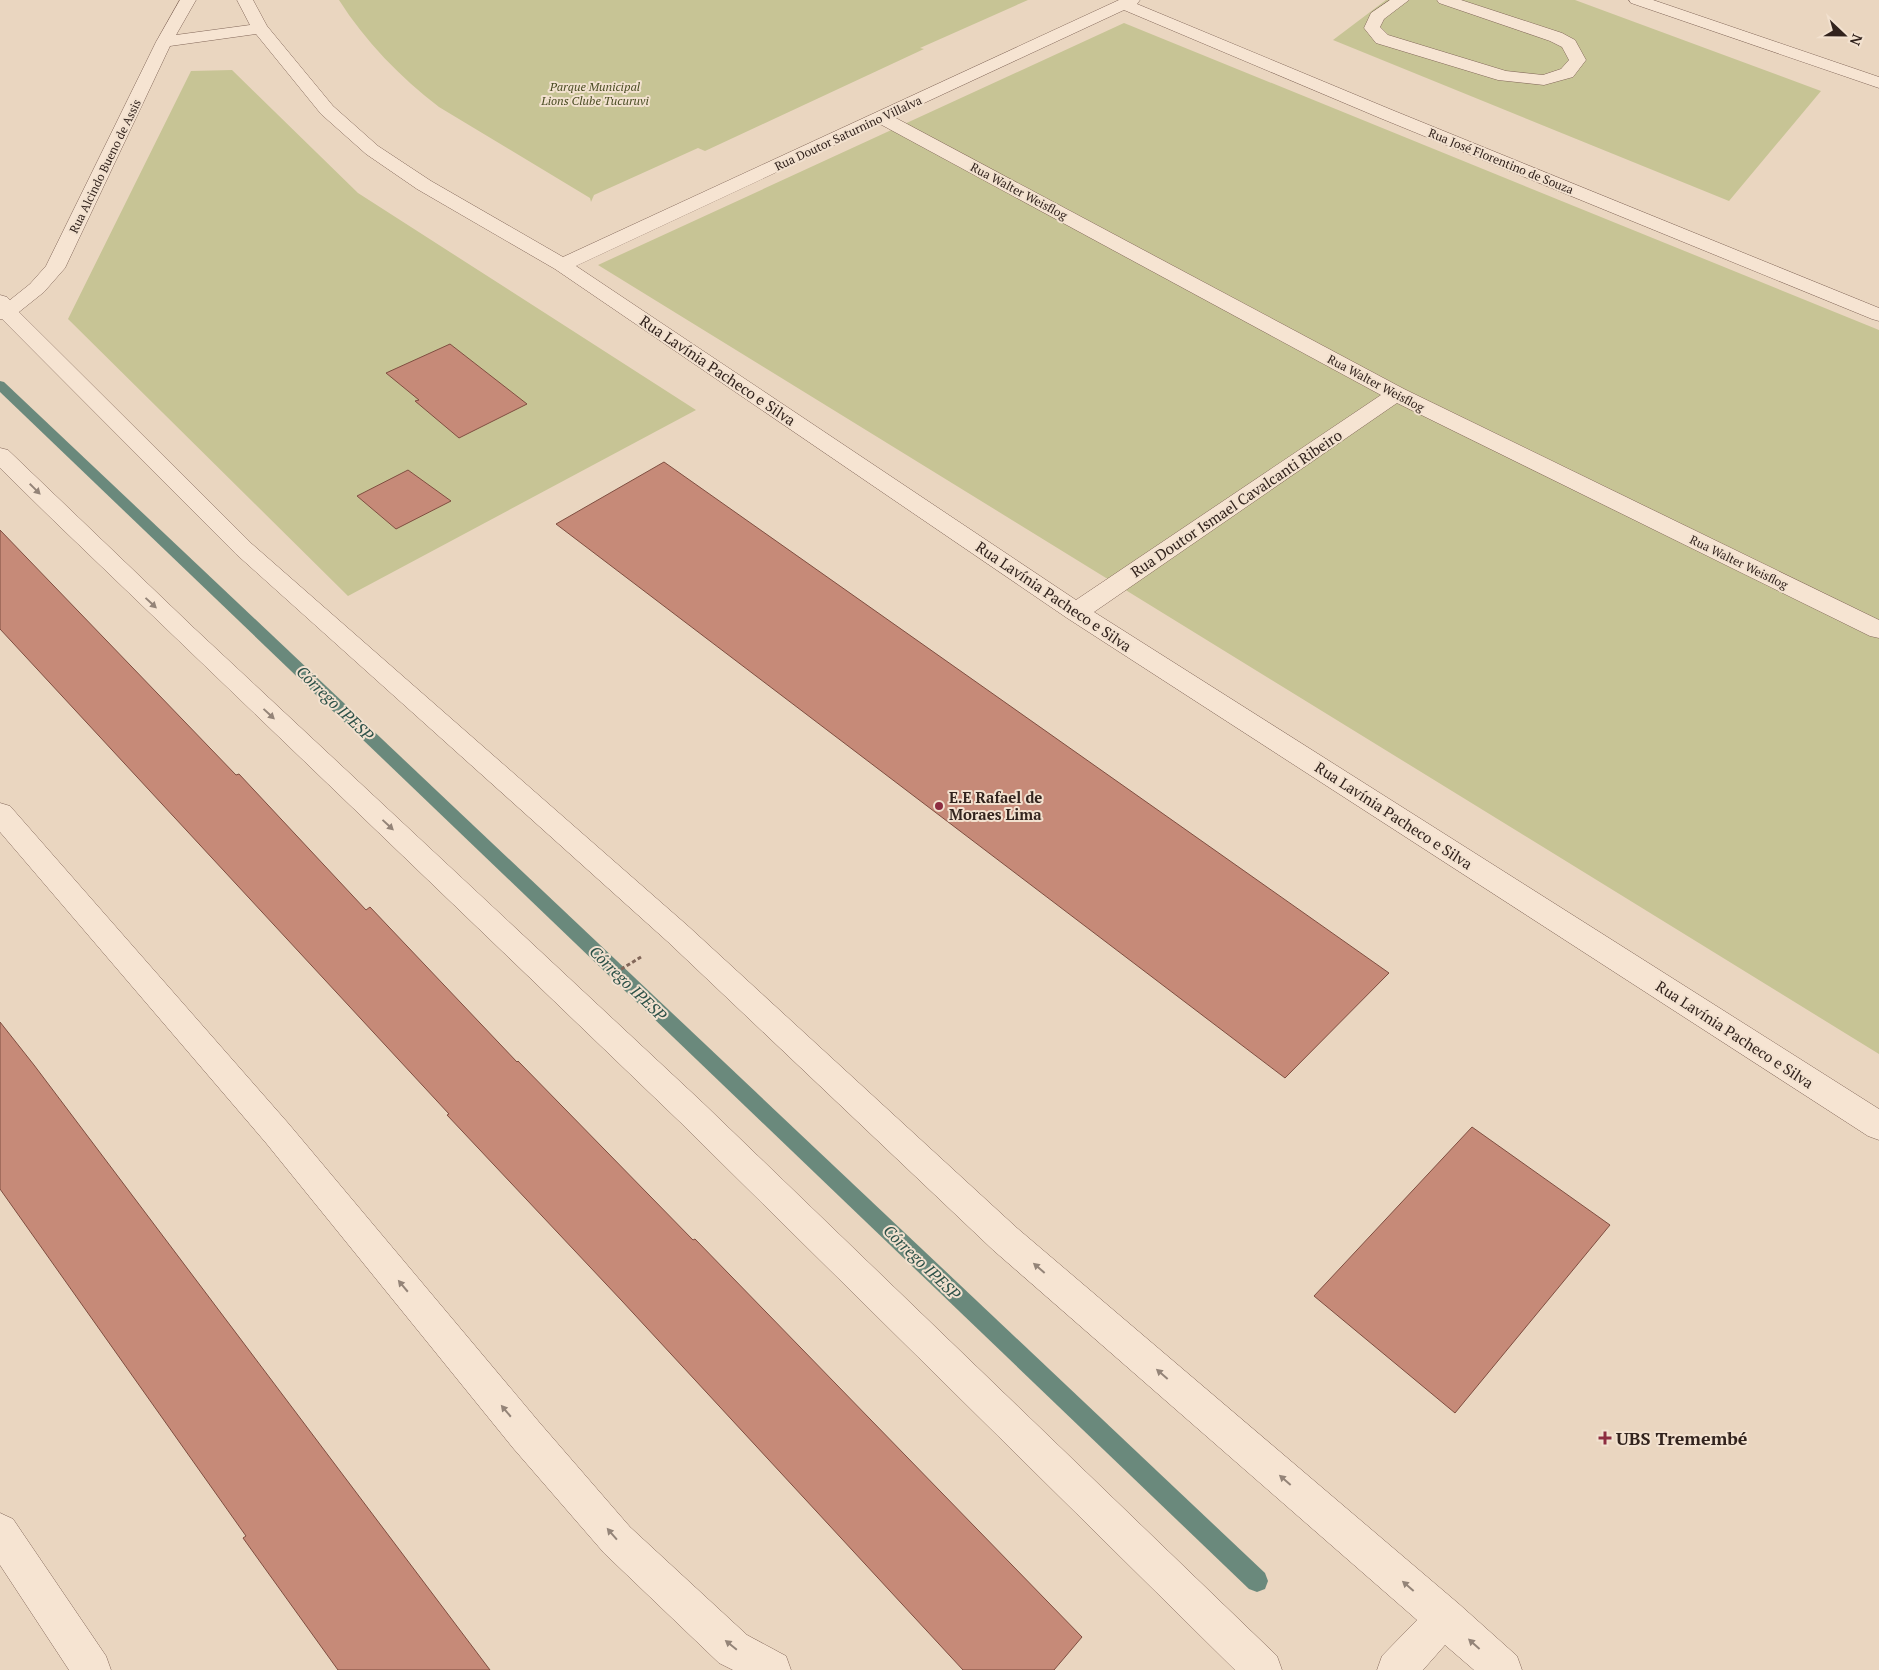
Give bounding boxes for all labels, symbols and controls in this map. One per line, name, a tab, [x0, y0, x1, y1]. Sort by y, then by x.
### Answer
north arrow	[1819, 10, 1869, 60]
text: N	[1846, 32, 1867, 49]
park label: Parque Municipal Lions Clube Tucuruvi	[540, 79, 649, 108]
street label: Rua Doutor Saturnino Villalva	[772, 92, 924, 174]
street label: Rua Alcindo Bueno de Assis	[66, 96, 144, 236]
street label: Rua José Florentino de Souza	[1426, 125, 1576, 197]
street label: Rua Walter Weisflog	[968, 159, 1070, 223]
street label: Rua Lavínia Pacheco e Silva	[636, 310, 800, 430]
street label: Rua Walter Weisflog	[1325, 351, 1427, 415]
street label: Rua Doutor Ismael Cavalcanti Ribeiro	[1126, 425, 1346, 581]
one-way arrow	[28, 483, 40, 495]
street label: Rua Walter Weisflog	[1688, 532, 1791, 593]
street label: Rua Lavínia Pacheco e Silva	[972, 536, 1136, 656]
one-way arrow	[144, 597, 156, 609]
water label: Córrego IPESP	[292, 661, 379, 746]
one-way arrow	[263, 708, 275, 720]
street label: Rua Lavínia Pacheco e Silva	[1311, 757, 1477, 874]
place label: E.E Rafael de Moraes Lima	[949, 787, 1042, 824]
marker: E.E Rafael de Moraes Lima	[933, 800, 945, 812]
one-way arrow	[381, 819, 393, 831]
water label: Córrego IPESP	[585, 941, 672, 1026]
street label: Rua Lavínia Pacheco e Silva	[1652, 976, 1818, 1093]
water label: Córrego IPESP	[879, 1220, 966, 1305]
one-way arrow	[1032, 1262, 1045, 1273]
one-way arrow	[397, 1279, 408, 1292]
one-way arrow	[1156, 1368, 1168, 1380]
one-way arrow	[501, 1404, 512, 1417]
place label: UBS Tremembé	[1616, 1426, 1748, 1450]
marker: UBS Tremembé	[1598, 1431, 1612, 1445]
one-way arrow	[1279, 1474, 1291, 1486]
one-way arrow	[607, 1527, 618, 1540]
one-way arrow	[1402, 1580, 1414, 1592]
one-way arrow	[1468, 1639, 1480, 1650]
one-way arrow	[724, 1640, 737, 1651]

